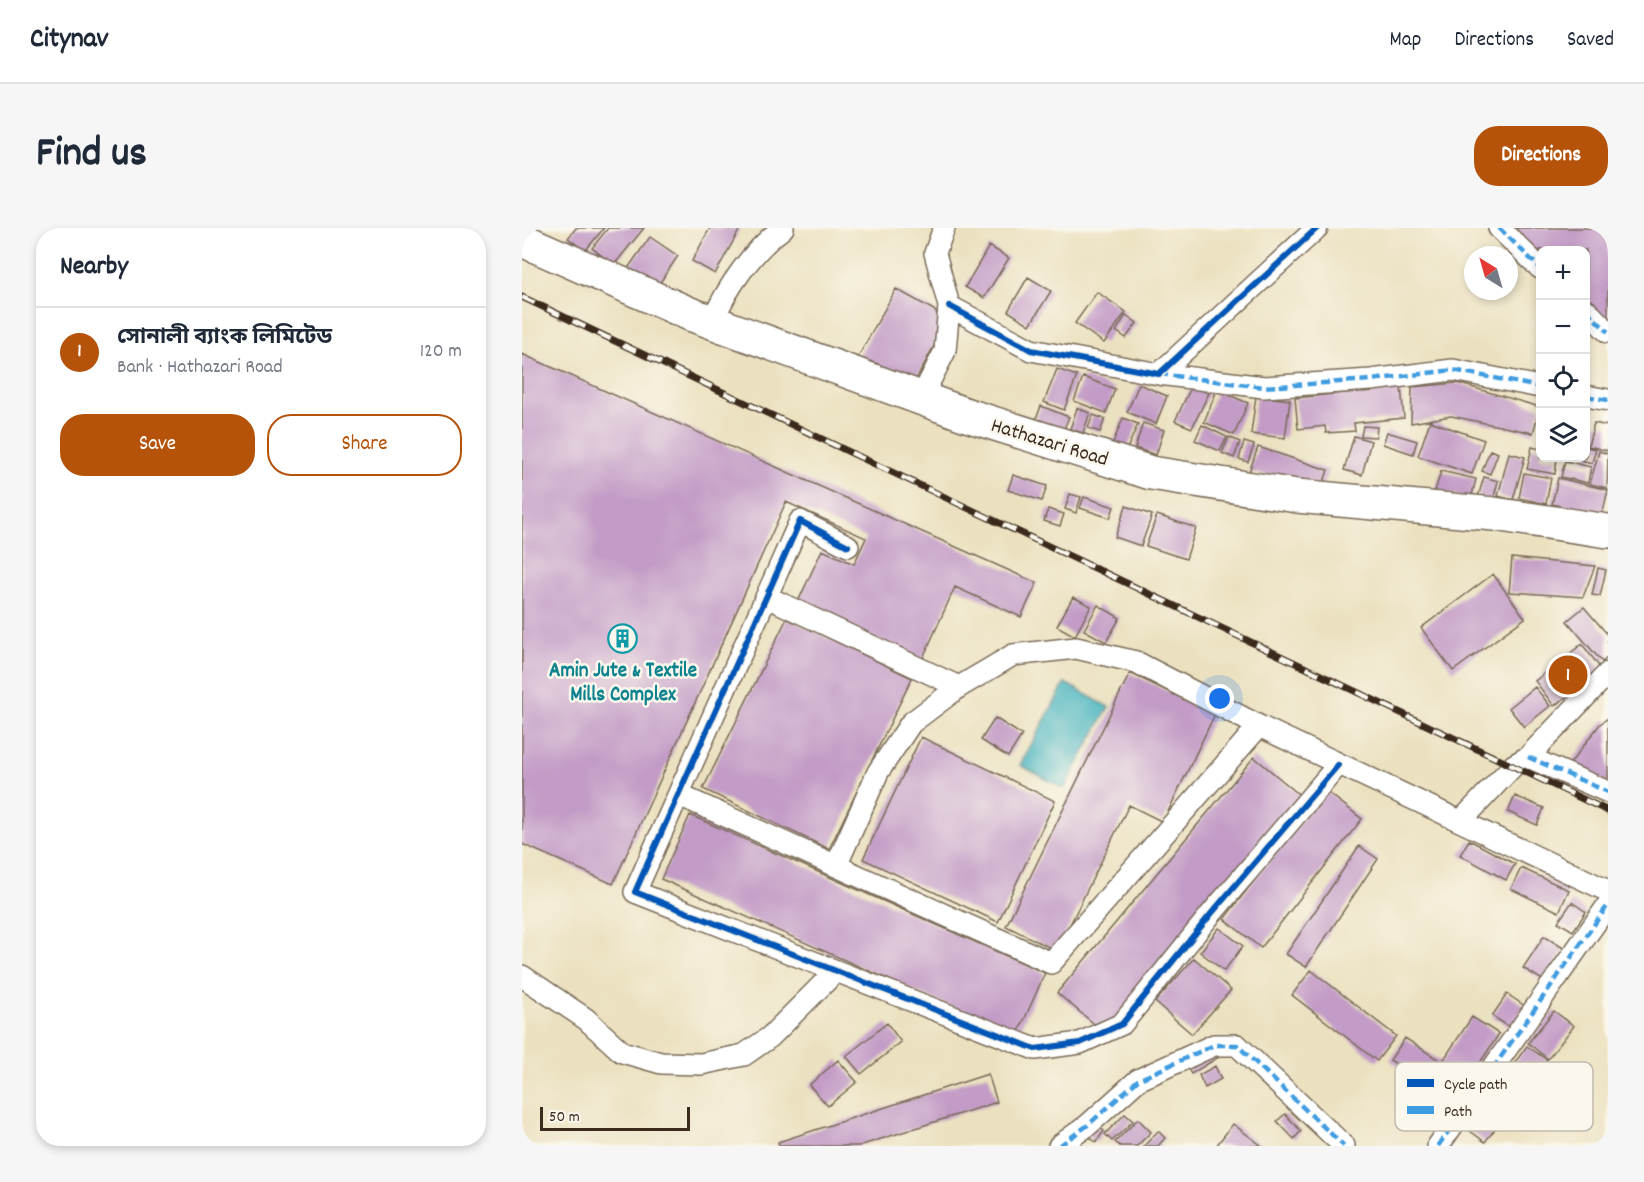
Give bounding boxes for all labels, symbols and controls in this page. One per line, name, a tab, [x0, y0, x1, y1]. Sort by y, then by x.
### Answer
text: Citynav	[30, 21, 108, 61]
text: Map	[1390, 26, 1421, 56]
text: Directions	[1454, 26, 1534, 56]
text: Saved	[1567, 26, 1614, 56]
text: Find us	[36, 126, 147, 186]
button: Directions	[1474, 126, 1608, 186]
north arrow	[1464, 246, 1518, 300]
map controls	[1536, 246, 1590, 462]
button: +	[1536, 246, 1590, 300]
text: Nearby	[60, 249, 128, 286]
button: −	[1536, 300, 1590, 354]
text: সোনালী ব্যাংক লিমিটেড	[117, 323, 332, 354]
text: 1	[77, 338, 82, 366]
text: 120 m	[420, 338, 462, 366]
text: Bank · Hathazari Road	[117, 354, 283, 382]
button: locate	[1536, 354, 1590, 408]
button: layers	[1536, 408, 1590, 462]
street label: Hathazari Road	[987, 412, 1112, 476]
button: Save	[60, 414, 255, 476]
button: Share	[267, 414, 462, 476]
building icon: Amin Jute & Textile Mills Complex	[607, 622, 639, 654]
pin: 1	[1548, 652, 1588, 698]
place label: Amin Jute & Textile Mills Complex	[549, 657, 697, 711]
your location	[1205, 684, 1234, 713]
legend	[1395, 1062, 1593, 1131]
text: Cycle path	[1444, 1074, 1507, 1097]
text: Path	[1444, 1101, 1472, 1124]
scale bar	[540, 1104, 690, 1132]
text: 50 m	[549, 1106, 580, 1129]

